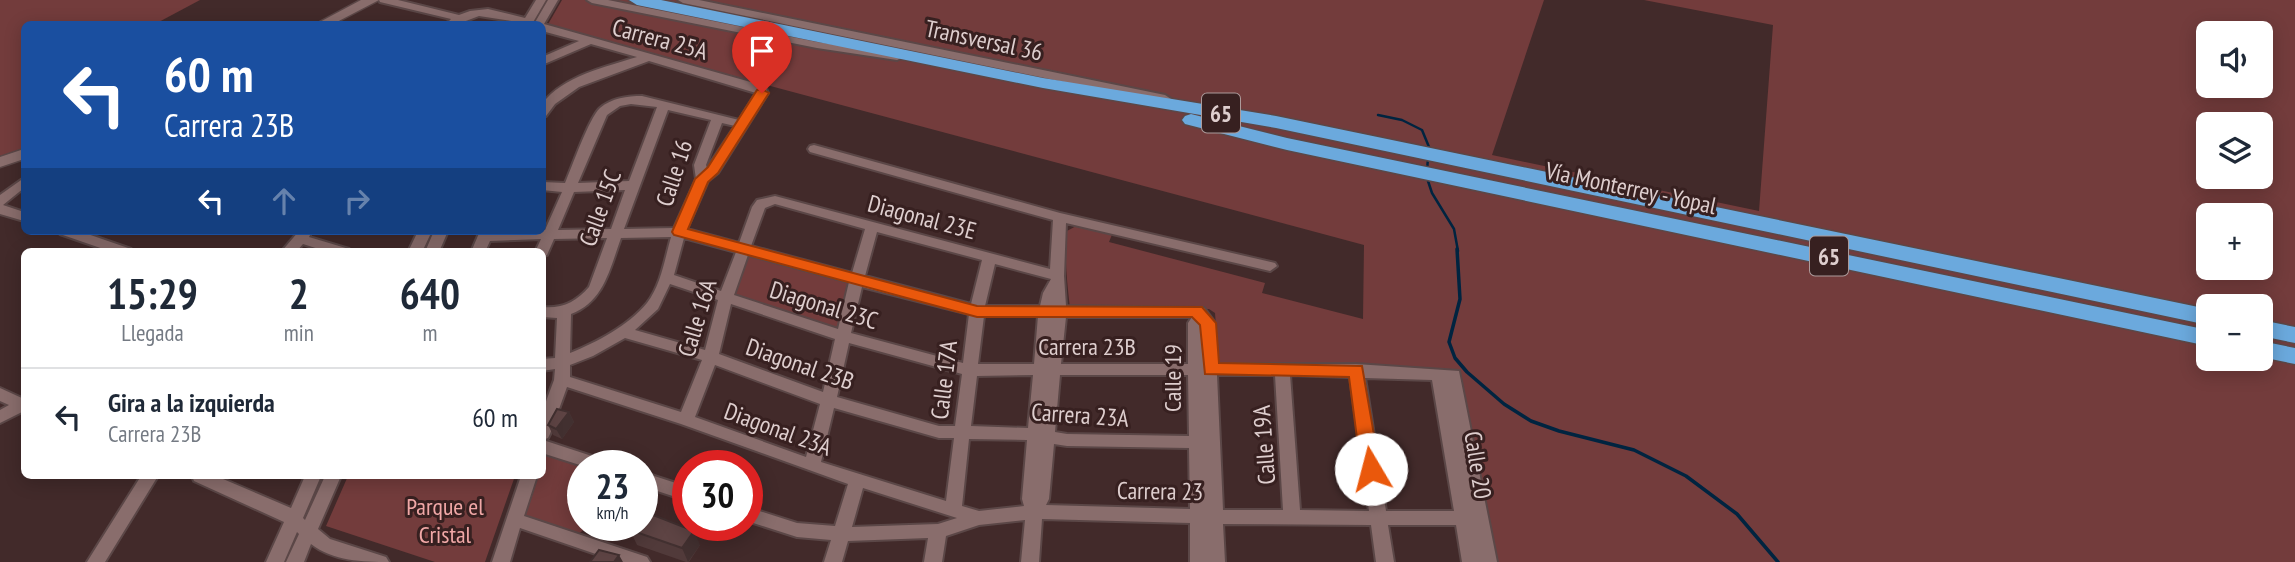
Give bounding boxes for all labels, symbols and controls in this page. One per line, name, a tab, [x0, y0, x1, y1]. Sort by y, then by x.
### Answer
street label: Carrera 25A	[609, 11, 712, 67]
street label: Transversal 36	[922, 12, 1046, 68]
pin	[732, 21, 792, 93]
map controls	[2196, 21, 2273, 371]
button: sound	[2196, 21, 2273, 98]
icon: arrive	[743, 32, 781, 70]
text: 60 m	[164, 42, 253, 106]
icon: left	[49, 49, 140, 140]
road number: 65	[1202, 94, 1240, 132]
text: Carrera 23B	[164, 104, 294, 146]
button: layers	[2196, 112, 2273, 189]
street label: Calle 16	[649, 136, 699, 210]
street label: Vía Monterrey - Yopal	[1542, 155, 1720, 221]
street label: Calle 15C	[572, 166, 628, 250]
icon: left	[192, 182, 230, 220]
icon: ahead	[265, 182, 303, 220]
icon: right	[338, 182, 376, 220]
street label: Diagonal 23E	[864, 188, 980, 246]
button: +	[2196, 203, 2273, 280]
road number: 65	[1810, 236, 1848, 276]
text: 15:29	[107, 266, 198, 321]
text: 2	[289, 266, 309, 321]
text: 640	[400, 266, 460, 321]
street label: Diagonal 23C	[766, 274, 882, 336]
street label: Calle 16A	[671, 275, 724, 361]
button: −	[2196, 294, 2273, 371]
text: Llegada	[121, 318, 184, 347]
text: min	[284, 318, 314, 347]
text: m	[422, 318, 437, 347]
street label: Diagonal 23B	[742, 331, 858, 397]
street label: Carrera 23B	[1038, 331, 1136, 362]
street label: Calle 17A	[924, 338, 964, 421]
street label: Calle 19	[1157, 344, 1188, 412]
text: Gira a la izquierda	[108, 386, 275, 419]
street label: Diagonal 23A	[720, 395, 836, 463]
street label: Carrera 23A	[1030, 396, 1130, 434]
icon: left	[49, 398, 87, 436]
text: 60 m	[472, 401, 518, 434]
street label: Calle 19A	[1246, 404, 1282, 486]
text: Carrera 23B	[108, 419, 201, 448]
street label: Calle 20	[1457, 429, 1499, 501]
position arrow	[1334, 432, 1408, 506]
speed limit sign: 30	[672, 450, 763, 541]
text: 23	[596, 463, 629, 509]
street label: Carrera 23	[1117, 475, 1203, 507]
park label: Parque el Cristal	[406, 491, 484, 550]
text: km/h	[597, 501, 628, 524]

